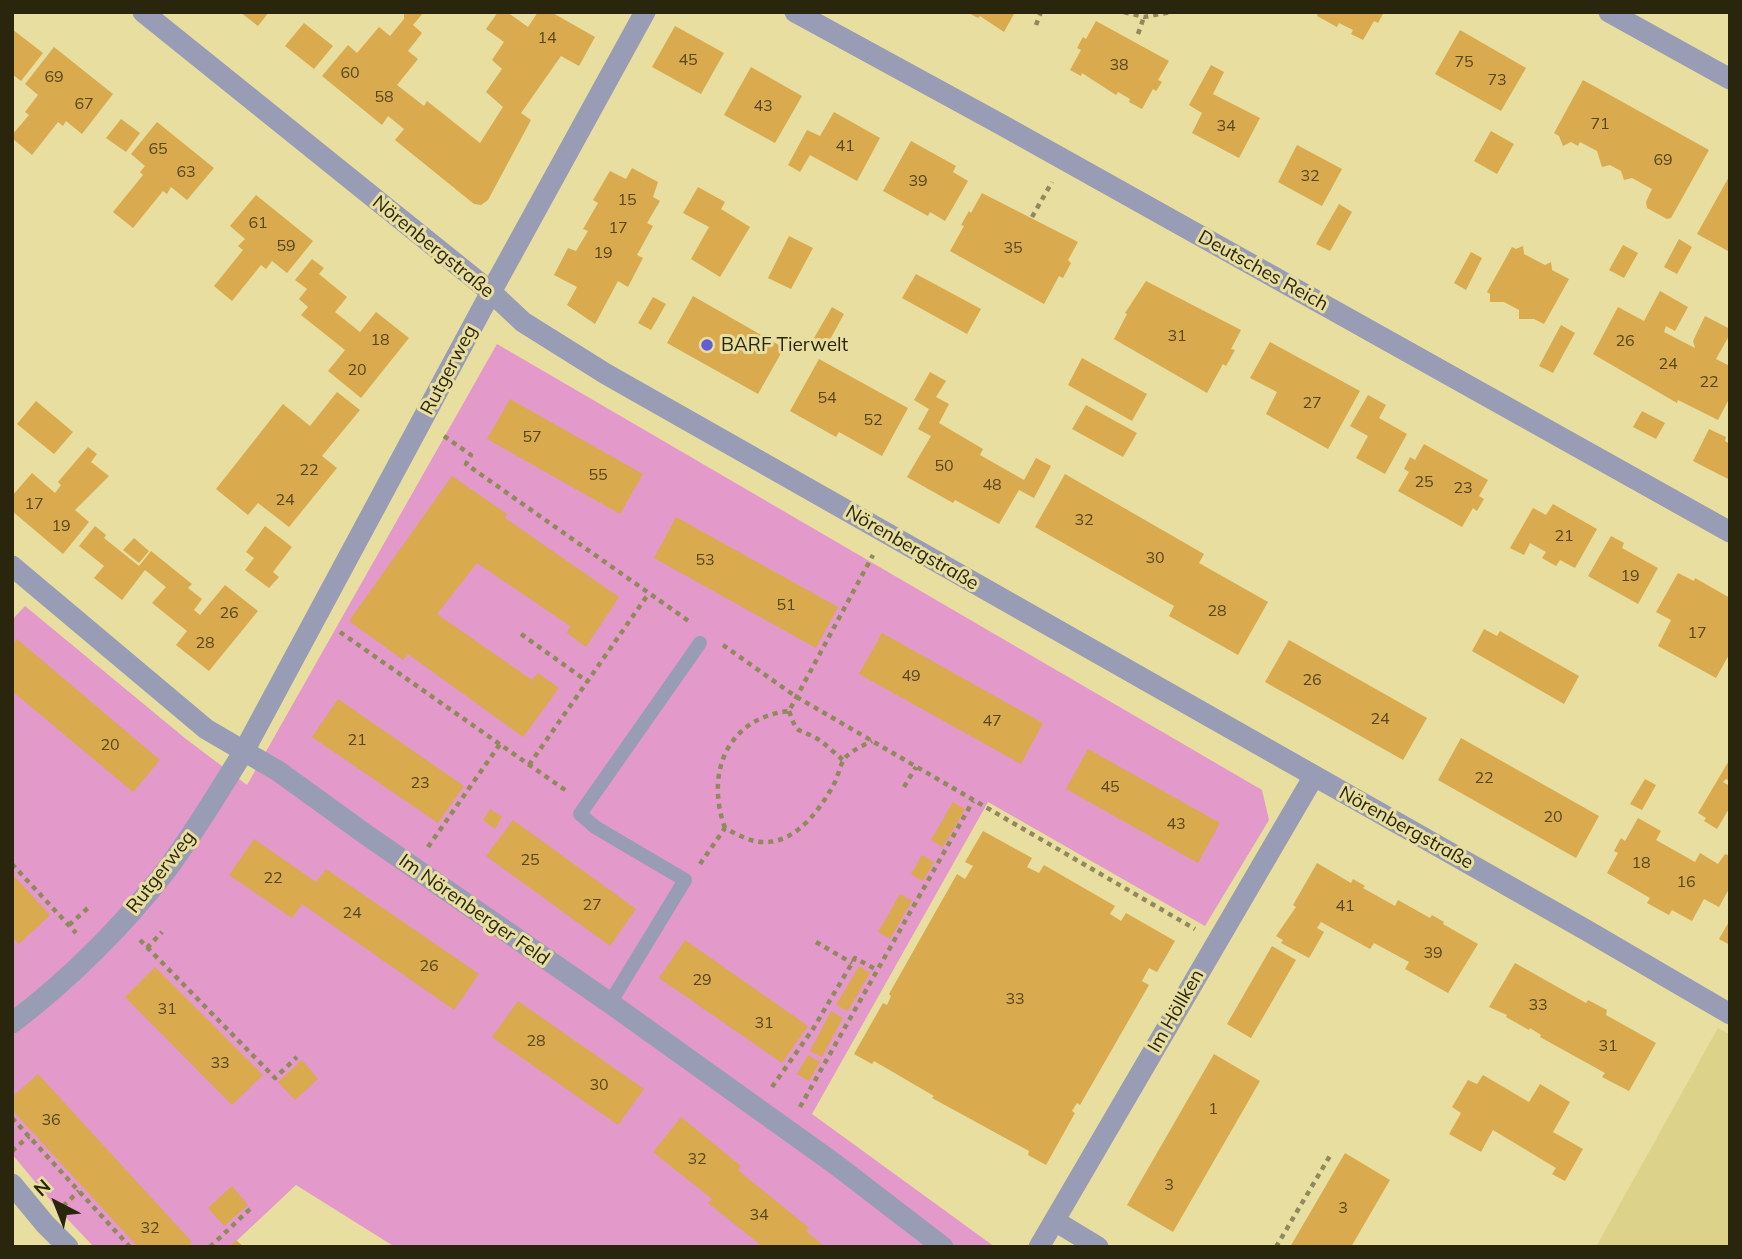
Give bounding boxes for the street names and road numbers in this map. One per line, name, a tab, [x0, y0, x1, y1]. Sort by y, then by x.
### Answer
street label: Nörenbergstraße	[368, 191, 498, 303]
street label: Deutsches Reich	[1194, 226, 1332, 316]
street label: Rutgerweg	[416, 321, 482, 419]
street label: Nörenbergstraße	[841, 501, 983, 595]
street label: Nörenbergstraße	[1335, 782, 1477, 874]
street label: Rutgerweg	[122, 826, 200, 918]
street label: Im Nörenberger Feld	[394, 849, 554, 971]
street label: Im Höllken	[1143, 965, 1209, 1057]

